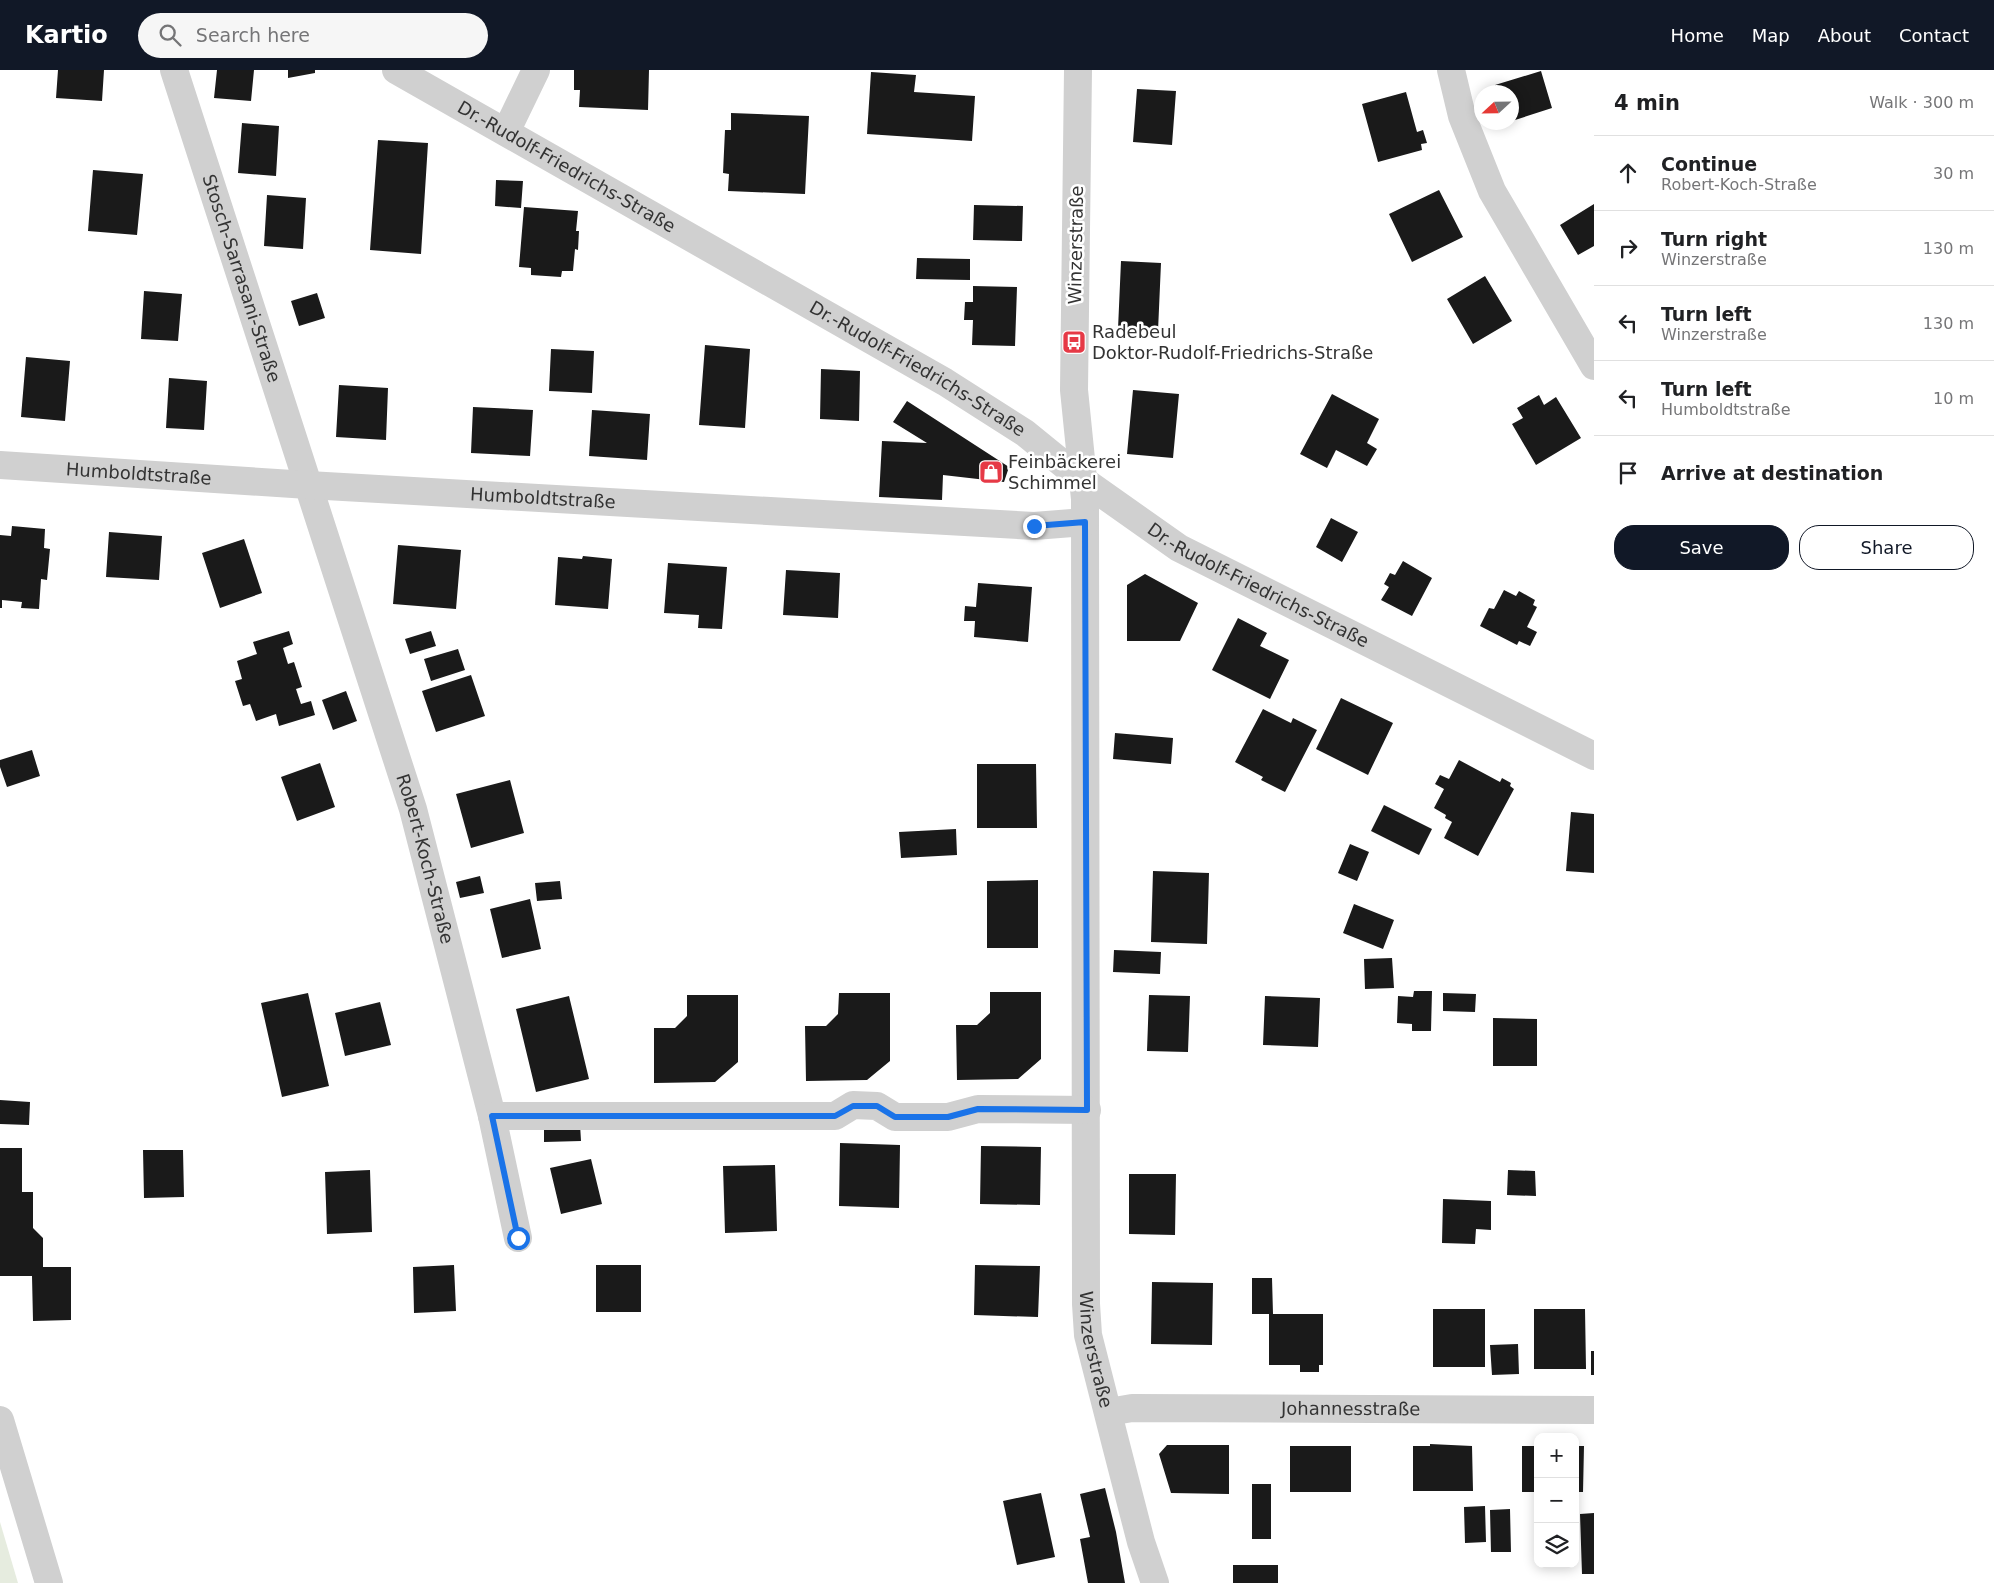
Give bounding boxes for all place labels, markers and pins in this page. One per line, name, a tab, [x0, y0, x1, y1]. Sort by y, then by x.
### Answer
place label: Radebeul Doktor-Rudolf-Friedrichs-Straße	[1092, 321, 1373, 363]
bus stop icon: Radebeul Doktor-Rudolf-Friedrichs-Straße	[1061, 329, 1087, 355]
place label: Feinbäckerei Schimmel	[1008, 451, 1121, 493]
shop icon: Feinbäckerei Schimmel	[978, 459, 1004, 485]

